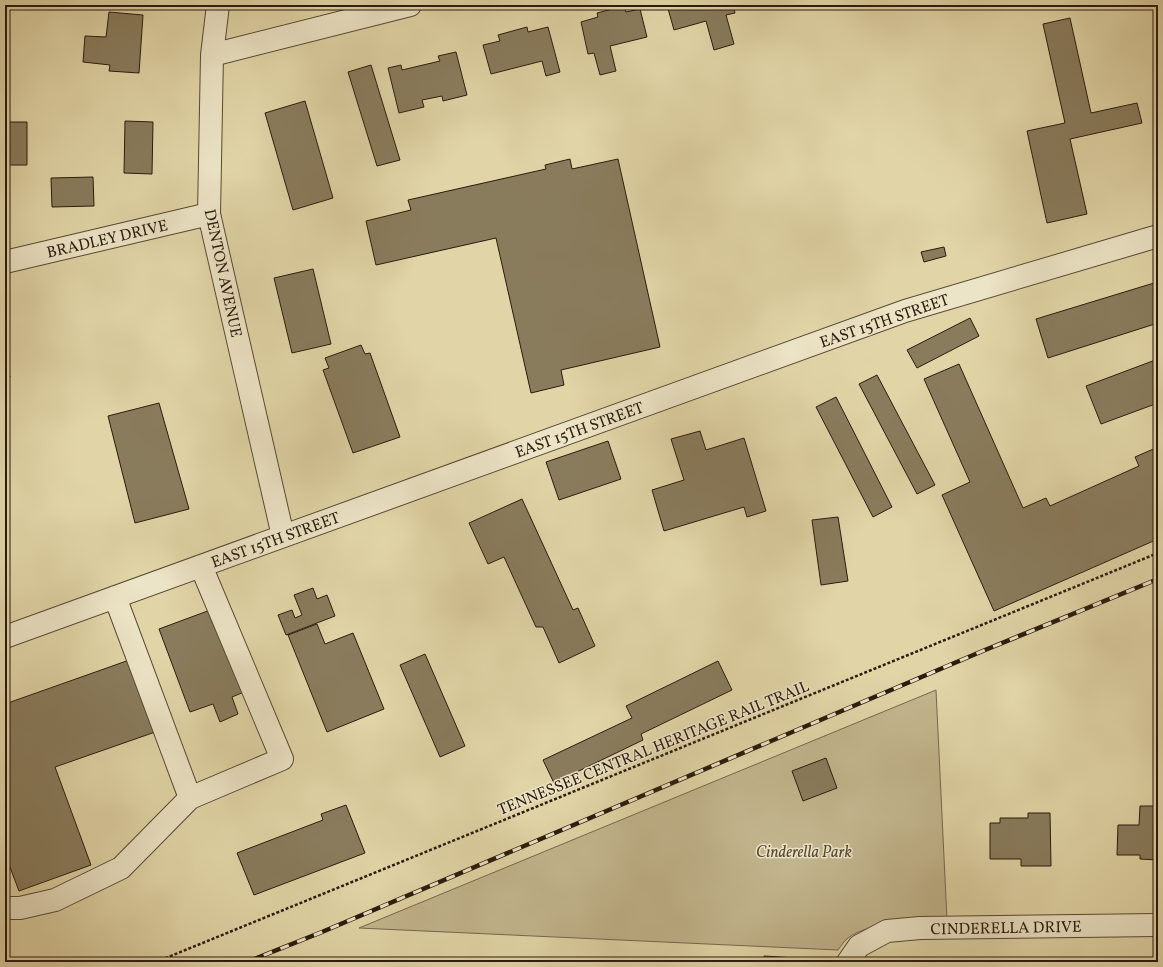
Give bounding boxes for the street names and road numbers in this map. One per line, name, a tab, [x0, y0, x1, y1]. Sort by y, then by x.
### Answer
street label: DENTON AVENUE	[198, 207, 246, 340]
street label: BRADLEY DRIVE	[45, 215, 170, 265]
street label: EAST 15TH STREET	[817, 289, 952, 354]
street label: EAST 15TH STREET	[512, 397, 647, 464]
street label: EAST 15TH STREET	[208, 507, 343, 574]
street label: TENNESSEE CENTRAL HERITAGE RAIL TRAIL	[495, 676, 813, 822]
street label: CINDERELLA DRIVE	[930, 917, 1082, 941]

